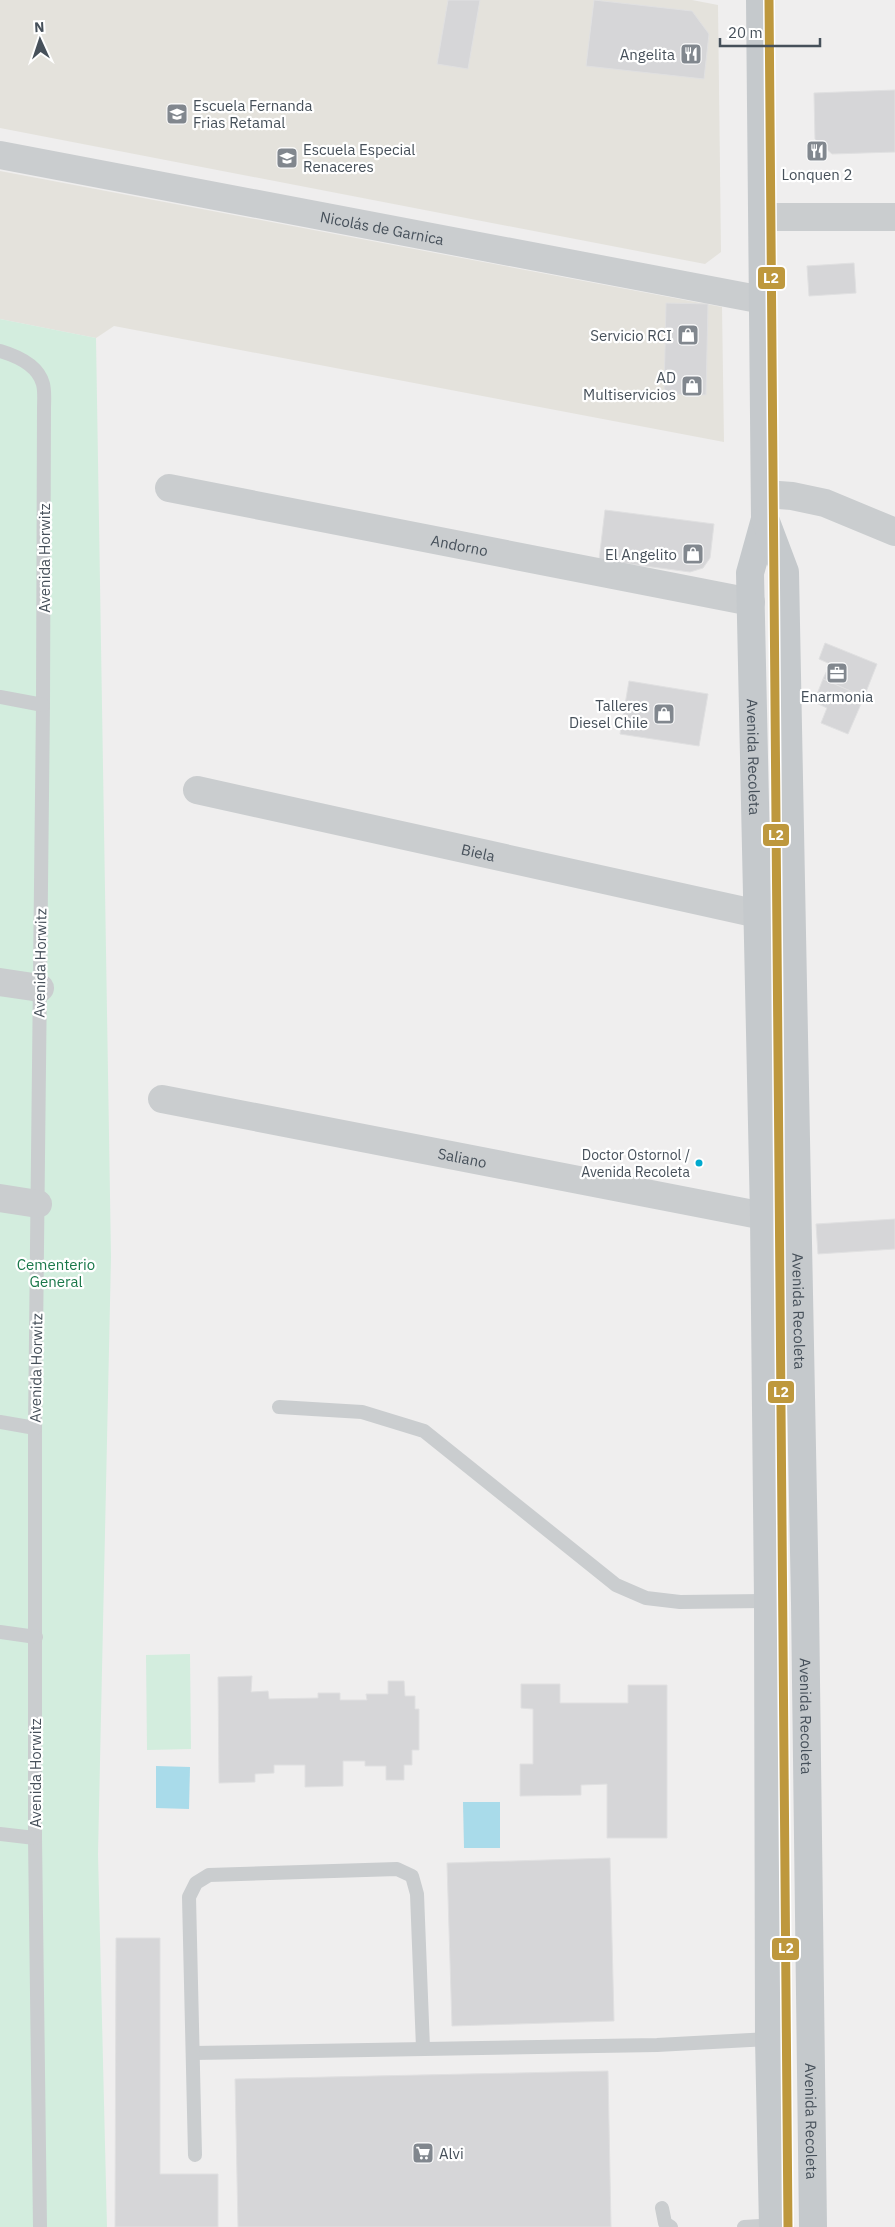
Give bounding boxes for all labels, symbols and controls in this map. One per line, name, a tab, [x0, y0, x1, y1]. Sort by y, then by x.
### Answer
north arrow	[15, 15, 65, 65]
scale bar	[720, 15, 820, 47]
text: N	[34, 18, 45, 36]
text: 20 m	[728, 23, 763, 42]
restaurant icon: Angelita	[679, 42, 703, 66]
place label: Angelita	[620, 45, 675, 64]
place label: Escuela Fernanda Frias Retamal	[193, 96, 313, 132]
school or university icon: Escuela Fernanda Frias Retamal	[165, 102, 189, 126]
restaurant icon: Lonquen 2	[805, 139, 829, 163]
place label: Escuela Especial Renaceres	[303, 140, 415, 176]
school or university icon: Escuela Especial Renaceres	[275, 146, 299, 170]
place label: Lonquen 2	[782, 165, 852, 184]
street label: Nicolás de Garnica	[319, 207, 446, 249]
line badge: L2	[757, 266, 786, 290]
text: L2	[763, 269, 779, 287]
shop icon: Servicio RCI	[676, 323, 700, 347]
place label: Servicio RCI	[590, 326, 672, 345]
place label: AD Multiservicios	[583, 368, 676, 404]
shop icon: AD Multiservicios	[680, 374, 704, 398]
street label: Avenida Horwitz	[35, 503, 54, 613]
street label: Andorno	[429, 530, 490, 560]
shop icon: El Angelito	[681, 542, 705, 566]
place label: El Angelito	[605, 545, 677, 564]
office icon: Enarmonia	[825, 661, 849, 685]
place label: Enarmonia	[801, 687, 873, 706]
place label: Talleres Diesel Chile	[569, 696, 648, 732]
street label: Avenida Recoleta	[743, 698, 765, 815]
shop icon: Talleres Diesel Chile	[652, 702, 676, 726]
line badge: L2	[762, 823, 790, 847]
text: L2	[768, 826, 784, 844]
street label: Biela	[460, 839, 497, 865]
street label: Avenida Horwitz	[30, 908, 50, 1018]
street label: Saliano	[436, 1143, 489, 1171]
place label: Doctor Ostornol / Avenida Recoleta	[581, 1146, 691, 1181]
marker: Doctor Ostornol / Avenida Recoleta	[694, 1158, 704, 1168]
street label: Avenida Recoleta	[789, 1253, 810, 1370]
park label: Cementerio General	[17, 1255, 95, 1291]
street label: Avenida Horwitz	[26, 1313, 46, 1423]
line badge: L2	[767, 1380, 795, 1404]
text: L2	[773, 1383, 789, 1401]
street label: Avenida Recoleta	[796, 1658, 817, 1775]
street label: Avenida Horwitz	[26, 1718, 45, 1828]
line badge: L2	[771, 1937, 800, 1961]
text: L2	[778, 1939, 794, 1957]
street label: Avenida Recoleta	[801, 2063, 822, 2180]
supermarket icon: Alvi	[411, 2141, 435, 2165]
place label: Alvi	[439, 2144, 464, 2163]

